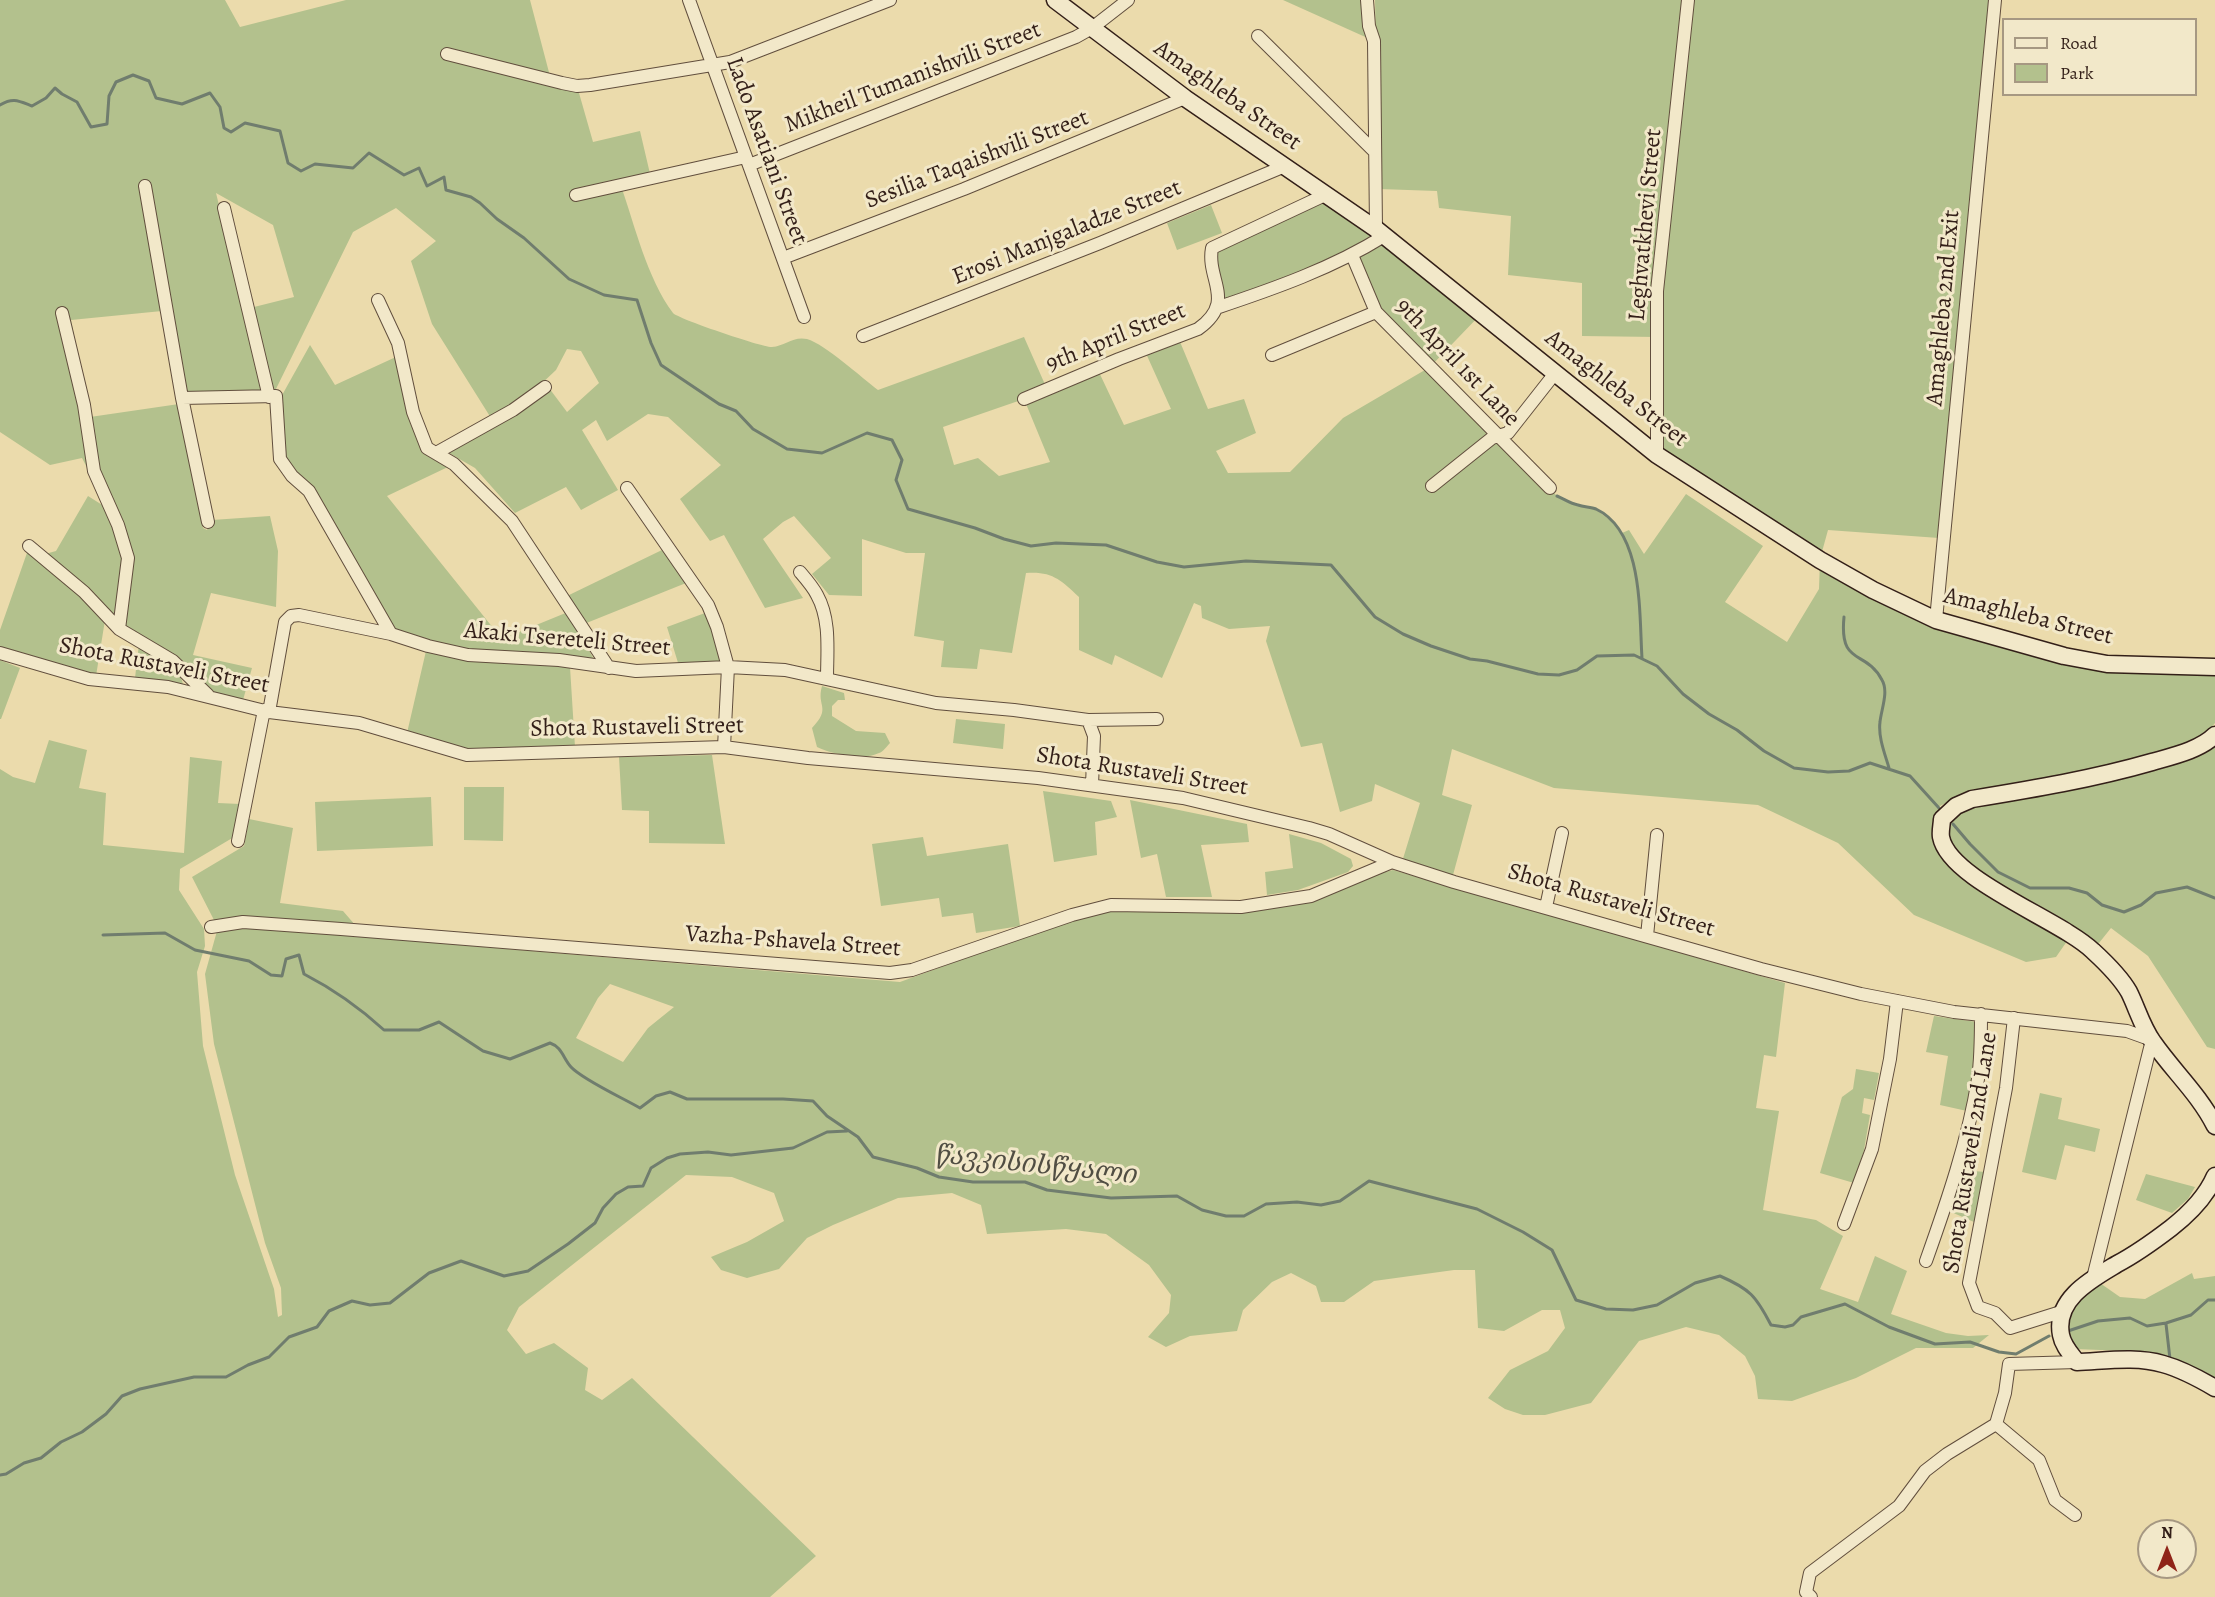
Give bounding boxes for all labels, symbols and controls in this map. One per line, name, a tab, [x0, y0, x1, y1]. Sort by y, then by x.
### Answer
street label: Mikheil Tumanishvili Street	[781, 16, 1045, 140]
legend	[2002, 18, 2197, 96]
text: Road	[2060, 31, 2097, 55]
street label: Amaghleba Street	[1148, 35, 1306, 157]
street label: Lado Asatiani Street	[719, 53, 813, 249]
text: Park	[2060, 61, 2094, 85]
street label: Sesilia Taqaishvili Street	[861, 104, 1093, 216]
street label: Leghvatkhevi Street	[1623, 128, 1669, 322]
street label: Erosi Manjgaladze Street	[948, 174, 1186, 292]
street label: Amaghleba 2nd Exit	[1921, 209, 1967, 407]
street label: 9th April 1st Lane	[1389, 293, 1525, 433]
street label: 9th April Street	[1042, 297, 1190, 379]
street label: Amaghleba Street	[1539, 324, 1693, 454]
street label: Amaghleba Street	[1940, 582, 2116, 652]
street label: Akaki Tsereteli Street	[463, 617, 671, 663]
street label: Shota Rustaveli Street	[56, 631, 272, 701]
street label: Shota Rustaveli Street	[530, 712, 744, 744]
street label: Shota Rustaveli Street	[1034, 741, 1250, 803]
street label: Shota Rustaveli Street	[1504, 858, 1718, 944]
street label: Vazha-Pshavela Street	[684, 920, 902, 964]
street label: Shota Rustaveli 2nd Lane	[1938, 1030, 2004, 1276]
water label: წავკისისწყალი	[932, 1140, 1138, 1192]
north arrow	[2137, 1519, 2197, 1579]
text: N	[2161, 1522, 2173, 1544]

